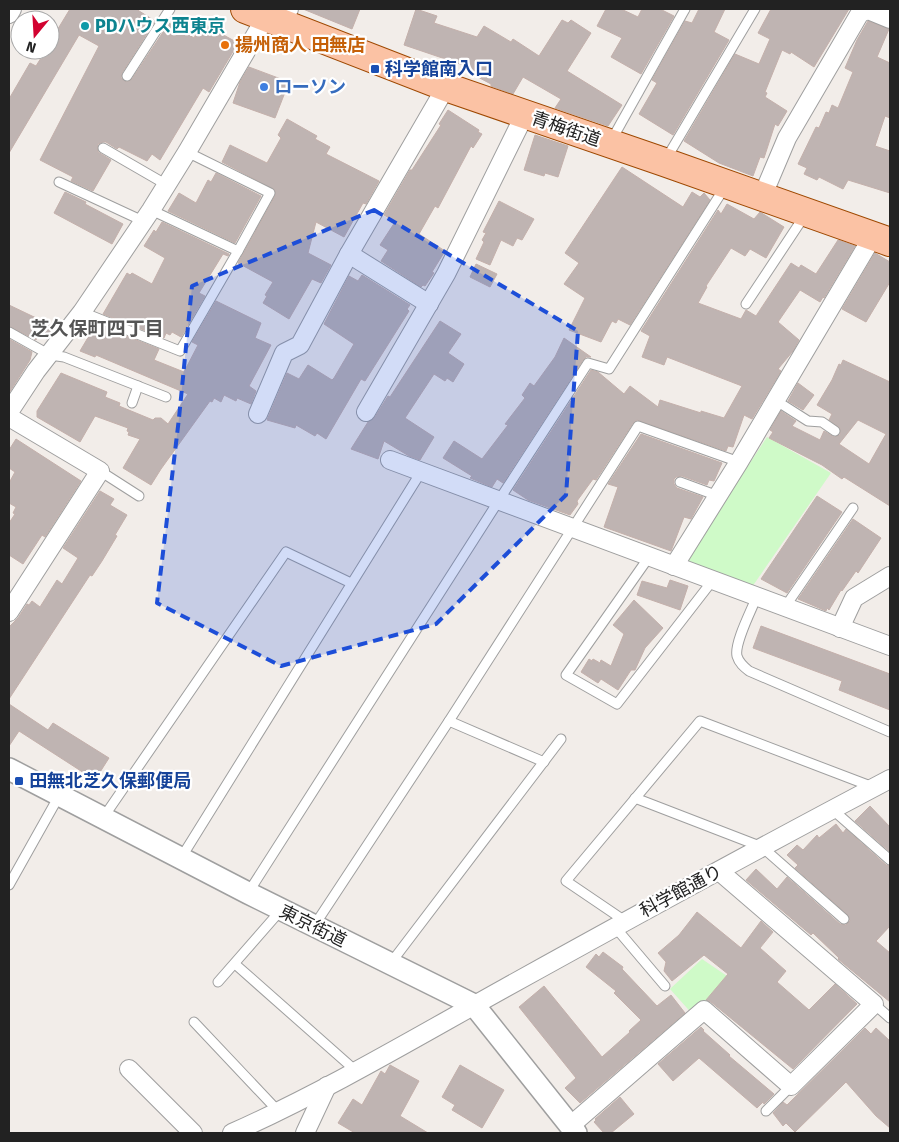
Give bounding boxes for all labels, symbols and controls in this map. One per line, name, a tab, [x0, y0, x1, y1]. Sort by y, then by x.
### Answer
north arrow	[10, 10, 60, 60]
place label: PDハウス西東京	[95, 15, 226, 37]
marker: PDハウス西東京	[79, 20, 91, 32]
place label: 揚州商人 田無店	[235, 34, 365, 56]
text: N	[24, 37, 38, 56]
marker: 揚州商人 田無店	[219, 39, 231, 51]
place label: 科学館南入口	[385, 58, 493, 80]
marker: 科学館南入口	[369, 63, 381, 75]
place label: ローソン	[274, 76, 346, 98]
marker: ローソン	[258, 81, 270, 93]
street label: 青梅街道	[528, 107, 604, 151]
district label: 芝久保町四丁目	[30, 317, 164, 340]
place label: 田無北芝久保郵便局	[29, 770, 191, 792]
marker: 田無北芝久保郵便局	[13, 775, 25, 787]
street label: 科学館通り	[636, 860, 726, 922]
street label: 東京街道	[276, 900, 350, 952]

